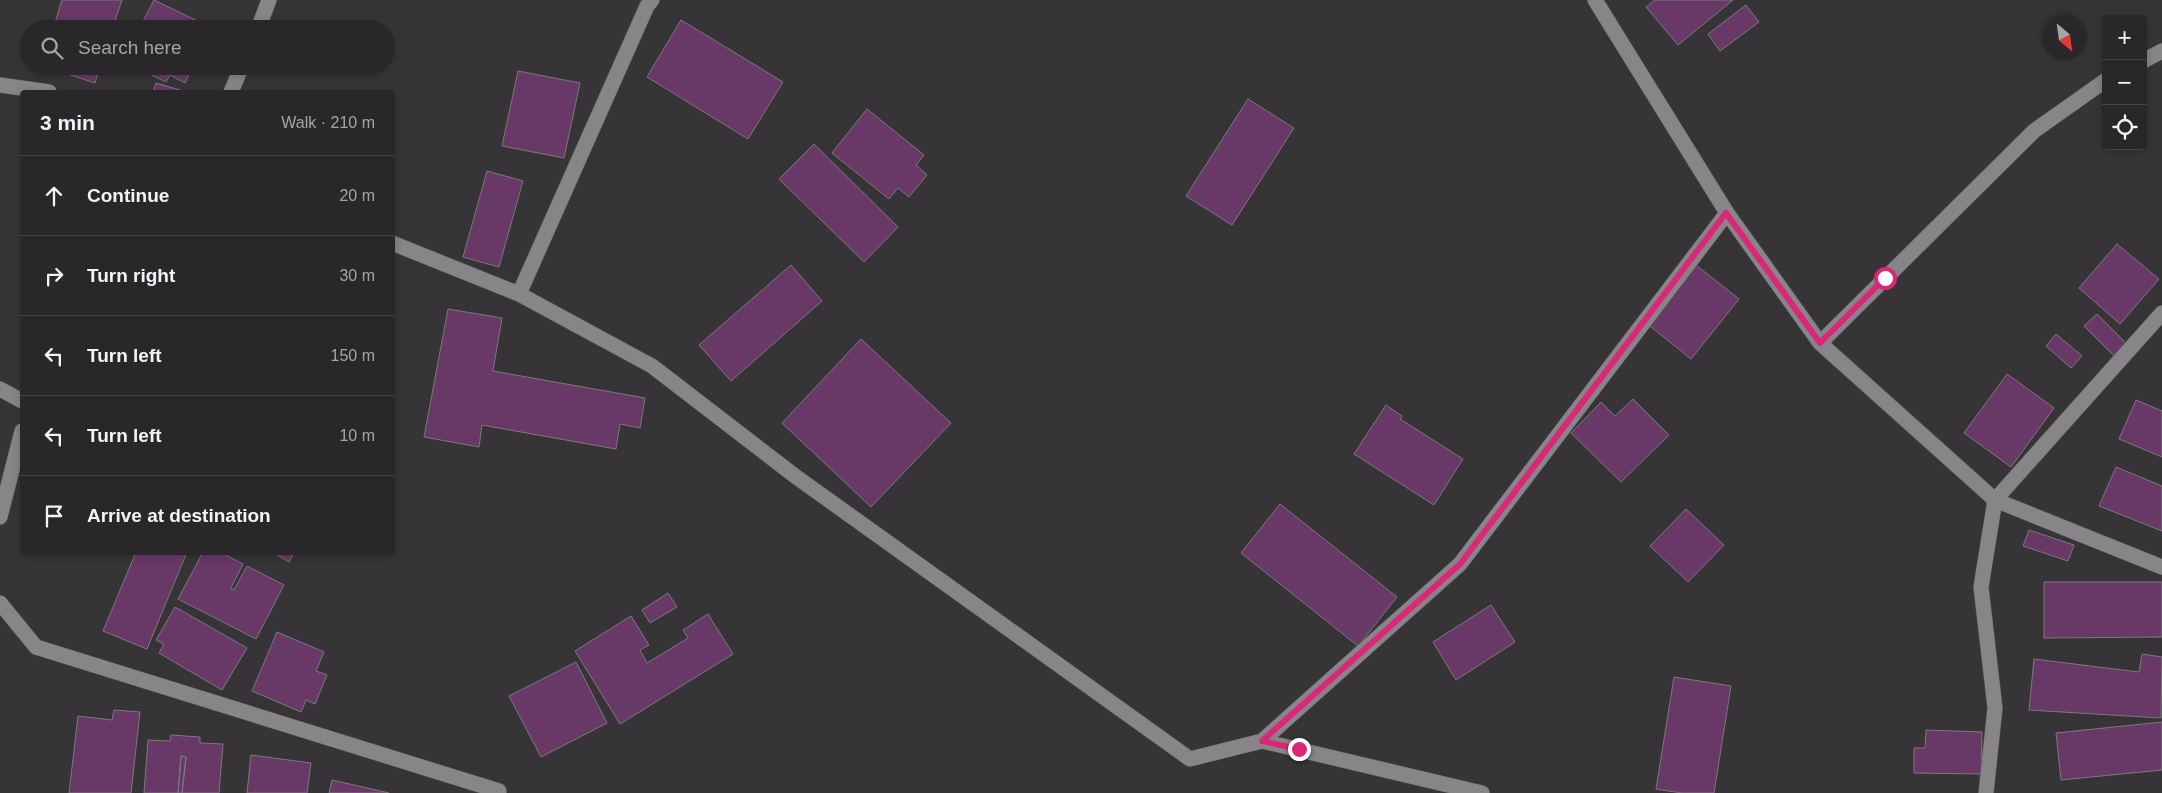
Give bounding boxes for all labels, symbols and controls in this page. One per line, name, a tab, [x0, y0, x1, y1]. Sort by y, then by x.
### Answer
north arrow	[2042, 15, 2087, 60]
map controls	[2102, 15, 2147, 150]
button: +	[2102, 15, 2147, 60]
search box	[20, 20, 395, 75]
icon: search	[38, 34, 66, 62]
text: Search here	[78, 37, 182, 58]
button: −	[2102, 60, 2147, 105]
button: locate	[2102, 105, 2147, 150]
text: 3 min	[40, 111, 95, 134]
text: Walk · 210 m	[281, 114, 375, 131]
icon: ahead	[40, 182, 68, 210]
text: Continue	[87, 185, 169, 206]
text: 20 m	[339, 187, 375, 204]
icon: right	[40, 262, 68, 290]
text: Turn right	[87, 265, 175, 286]
text: 30 m	[339, 267, 375, 284]
route start	[1874, 267, 1897, 290]
icon: left	[40, 342, 68, 370]
text: Turn left	[87, 345, 162, 366]
text: 150 m	[331, 347, 375, 364]
icon: left	[40, 422, 68, 450]
text: Turn left	[87, 425, 162, 446]
text: 10 m	[339, 427, 375, 444]
icon: arrive	[40, 502, 68, 530]
text: Arrive at destination	[87, 505, 271, 526]
route end	[1288, 738, 1311, 761]

